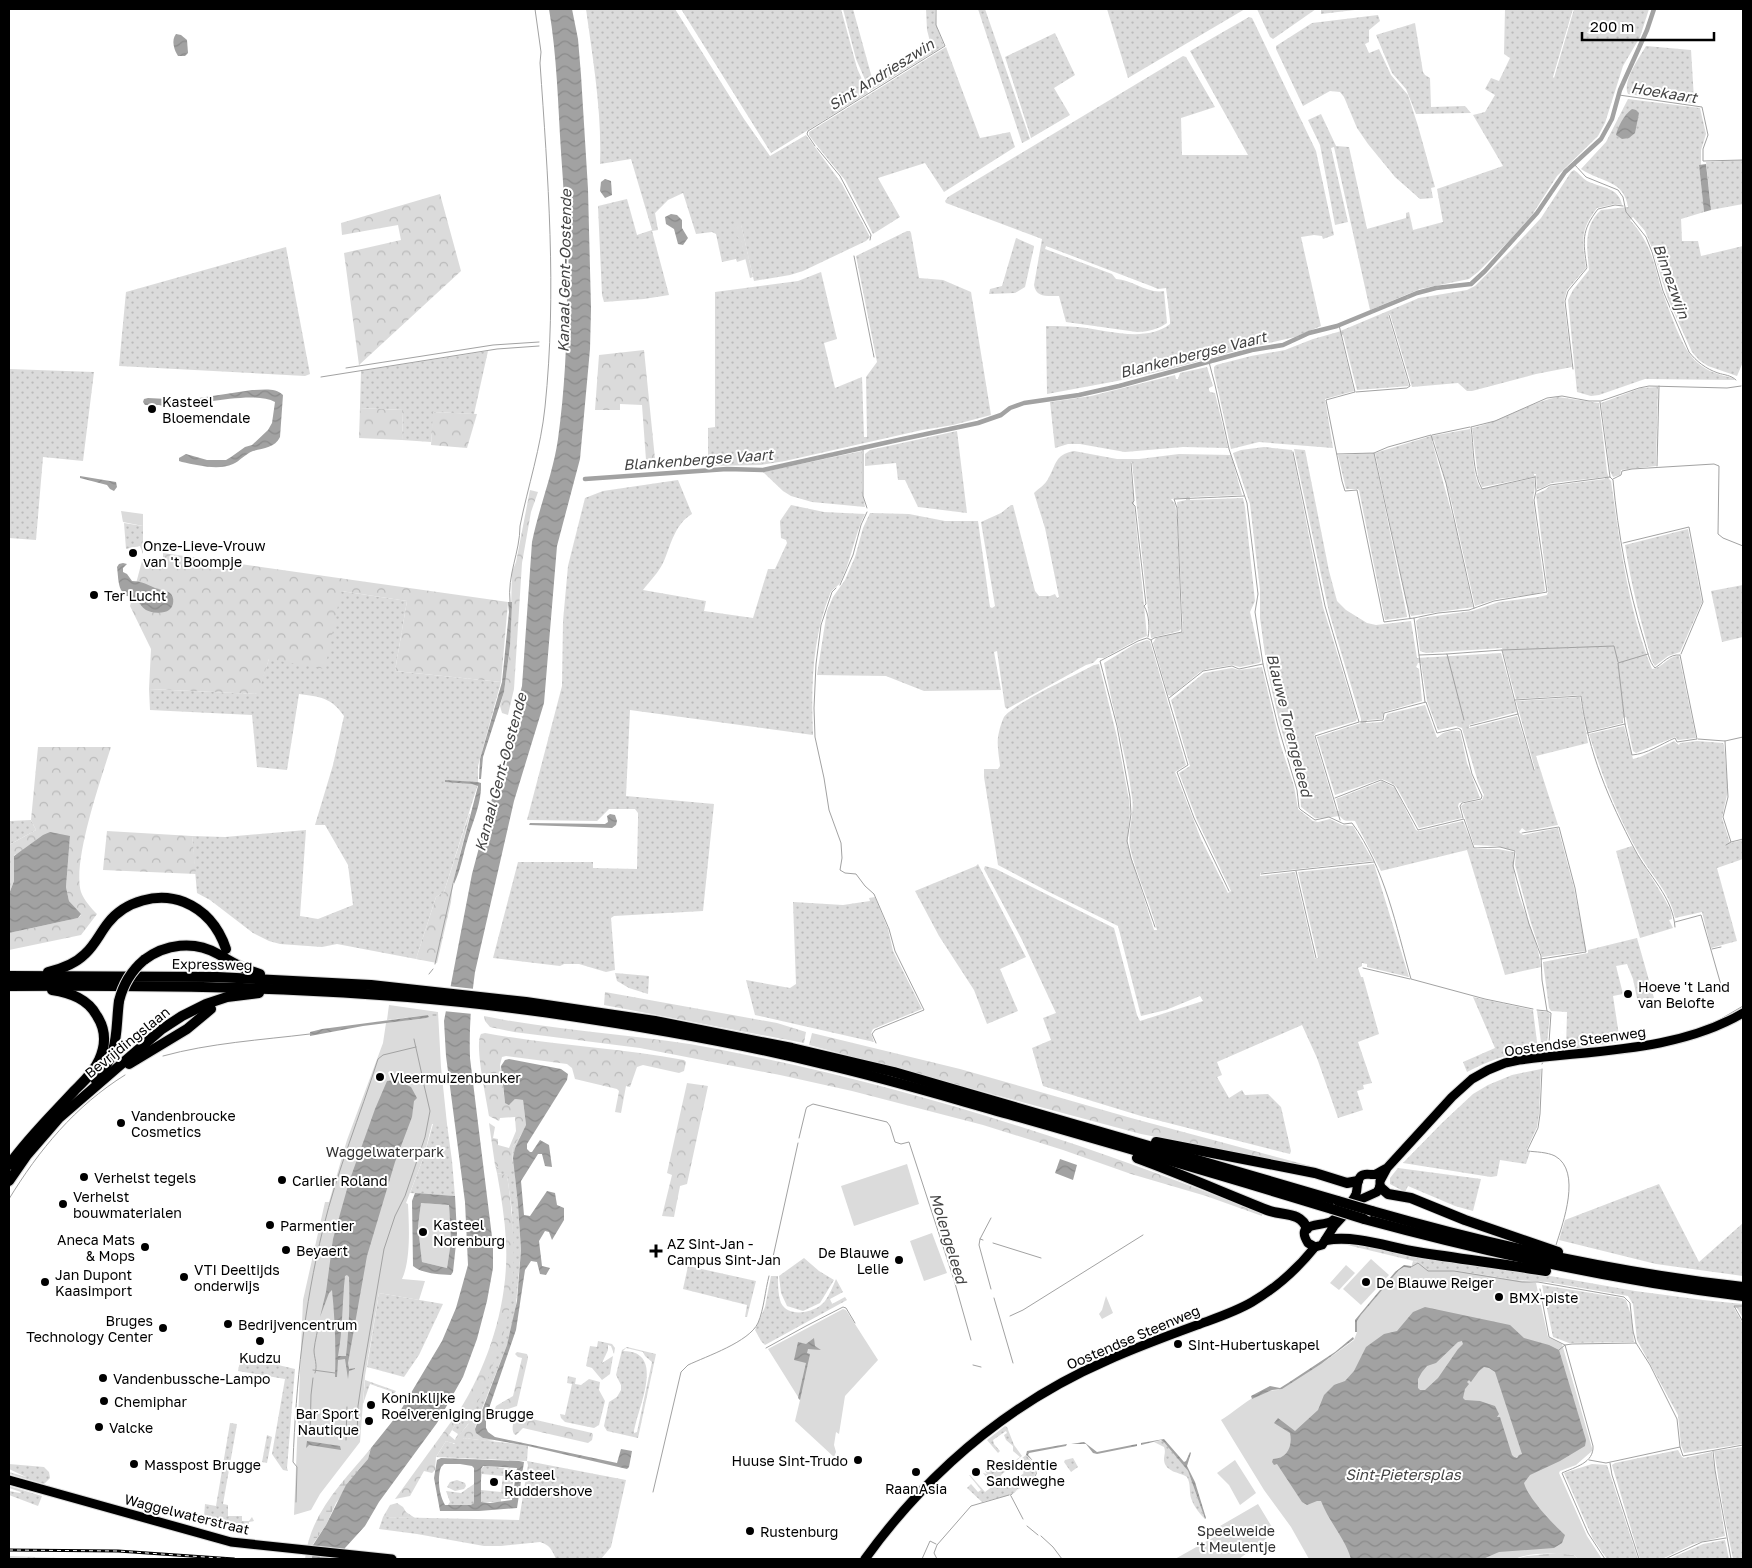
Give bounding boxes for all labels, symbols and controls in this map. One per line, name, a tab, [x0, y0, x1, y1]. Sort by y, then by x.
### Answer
scale bar	[1582, 10, 1714, 42]
text: 200 m	[1590, 17, 1634, 35]
water label: Sint Andrieszwin	[825, 34, 938, 114]
water label: Hoekaart	[1630, 78, 1700, 106]
water label: Kanaal Gent-Oostende	[554, 188, 574, 353]
water label: Binnezwijn	[1649, 241, 1694, 322]
water label: Blankenbergse Vaart	[1118, 327, 1270, 382]
place label: Kasteel Bloemendale	[162, 393, 250, 426]
marker: Kasteel Bloemendale	[146, 403, 158, 415]
water label: Blankenbergse Vaart	[622, 445, 776, 474]
place label: Onze-Lieve-Vrouw van 't Boompje	[143, 537, 265, 570]
marker: Onze-Lieve-Vrouw van 't Boompje	[127, 547, 139, 559]
place label: Ter Lucht	[104, 587, 166, 604]
marker: Ter Lucht	[88, 589, 100, 601]
water label: Blauwe Torengeleed	[1263, 652, 1317, 800]
water label: Kanaal Gent-Oostende	[470, 690, 530, 853]
street label: Expressweg	[171, 955, 253, 973]
place label: Hoeve 't Land van Belofte	[1638, 978, 1730, 1011]
marker: Hoeve 't Land van Belofte	[1622, 988, 1634, 1000]
street label: Bevrijdingslaan	[81, 1003, 173, 1081]
street label: Oostendse Steenweg	[1503, 1023, 1647, 1059]
place label: Vleermuizenbunker	[390, 1069, 521, 1086]
marker: Vleermuizenbunker	[374, 1071, 386, 1083]
place label: Vandenbroucke Cosmetics	[131, 1107, 236, 1140]
marker: Vandenbroucke Cosmetics	[115, 1117, 127, 1129]
park label: Waggelwaterpark	[326, 1143, 444, 1160]
place label: Verhelst tegels	[94, 1169, 196, 1186]
marker: Verhelst tegels	[78, 1171, 90, 1183]
place label: Carlier Roland	[292, 1172, 388, 1189]
marker: Carlier Roland	[276, 1174, 288, 1186]
place label: Verhelst bouwmaterialen	[73, 1188, 182, 1221]
water label: Molengeleed	[926, 1191, 972, 1287]
marker: Verhelst bouwmaterialen	[57, 1198, 69, 1210]
place label: Kasteel Norenburg	[433, 1216, 505, 1249]
place label: Parmentier	[280, 1217, 355, 1234]
marker: Parmentier	[264, 1219, 276, 1231]
marker: Kasteel Norenburg	[417, 1226, 429, 1238]
place label: Aneca Mats & Mops	[57, 1231, 135, 1264]
place label: AZ Sint-Jan - Campus Sint-Jan	[667, 1235, 781, 1268]
marker: Aneca Mats & Mops	[139, 1241, 151, 1253]
place label: Beyaert	[296, 1242, 348, 1259]
marker: Beyaert	[280, 1244, 292, 1256]
marker: AZ Sint-Jan - Campus Sint-Jan	[649, 1244, 663, 1258]
place label: De Blauwe Lelie	[818, 1244, 889, 1277]
marker: De Blauwe Lelie	[893, 1254, 905, 1266]
place label: VTI Deeltijds onderwijs	[194, 1261, 280, 1294]
place label: Jan Dupont Kaasimport	[55, 1266, 132, 1299]
marker: VTI Deeltijds onderwijs	[178, 1271, 190, 1283]
place label: De Blauwe Reiger	[1376, 1274, 1494, 1291]
marker: Jan Dupont Kaasimport	[39, 1276, 51, 1288]
marker: De Blauwe Reiger	[1360, 1276, 1372, 1288]
place label: BMX-piste	[1509, 1289, 1578, 1306]
marker: BMX-piste	[1493, 1291, 1505, 1303]
street label: Oostendse Steenweg	[1064, 1301, 1202, 1373]
place label: Bruges Technology Center	[26, 1312, 154, 1345]
place label: Bedrijvencentrum	[238, 1316, 358, 1333]
marker: Bedrijvencentrum	[222, 1318, 234, 1330]
marker: Bruges Technology Center	[157, 1322, 169, 1334]
marker: Kudzu	[254, 1335, 266, 1347]
place label: Sint-Hubertuskapel	[1188, 1336, 1320, 1353]
marker: Sint-Hubertuskapel	[1172, 1338, 1184, 1350]
place label: Kudzu	[239, 1349, 281, 1366]
place label: Vandenbussche-Lampo	[113, 1370, 270, 1387]
marker: Vandenbussche-Lampo	[97, 1372, 109, 1384]
place label: Koninklijke Roeivereniging Brugge	[381, 1389, 534, 1422]
place label: Chemiphar	[114, 1393, 188, 1410]
marker: Chemiphar	[98, 1395, 110, 1407]
marker: Koninklijke Roeivereniging Brugge	[365, 1399, 377, 1411]
place label: Bar Sport Nautique	[295, 1405, 359, 1438]
marker: Bar Sport Nautique	[363, 1415, 375, 1427]
place label: Valcke	[109, 1419, 153, 1436]
marker: Valcke	[93, 1421, 105, 1433]
place label: Huuse Sint-Trudo	[732, 1452, 848, 1469]
marker: Huuse Sint-Trudo	[852, 1454, 864, 1466]
place label: Masspost Brugge	[144, 1456, 261, 1473]
place label: Residentie Sandweghe	[986, 1456, 1065, 1489]
marker: Masspost Brugge	[128, 1458, 140, 1470]
water label: Sint-Pietersplas	[1345, 1465, 1462, 1483]
place label: Kasteel Ruddershove	[504, 1466, 592, 1499]
marker: RaanAsia	[910, 1466, 922, 1478]
marker: Residentie Sandweghe	[970, 1466, 982, 1478]
marker: Kasteel Ruddershove	[488, 1476, 500, 1488]
place label: RaanAsia	[885, 1480, 947, 1497]
street label: Waggelwaterstraat	[123, 1490, 251, 1538]
park label: Speelweide 't Meulentje	[1196, 1522, 1276, 1555]
place label: Rustenburg	[760, 1523, 838, 1540]
marker: Rustenburg	[744, 1525, 756, 1537]

